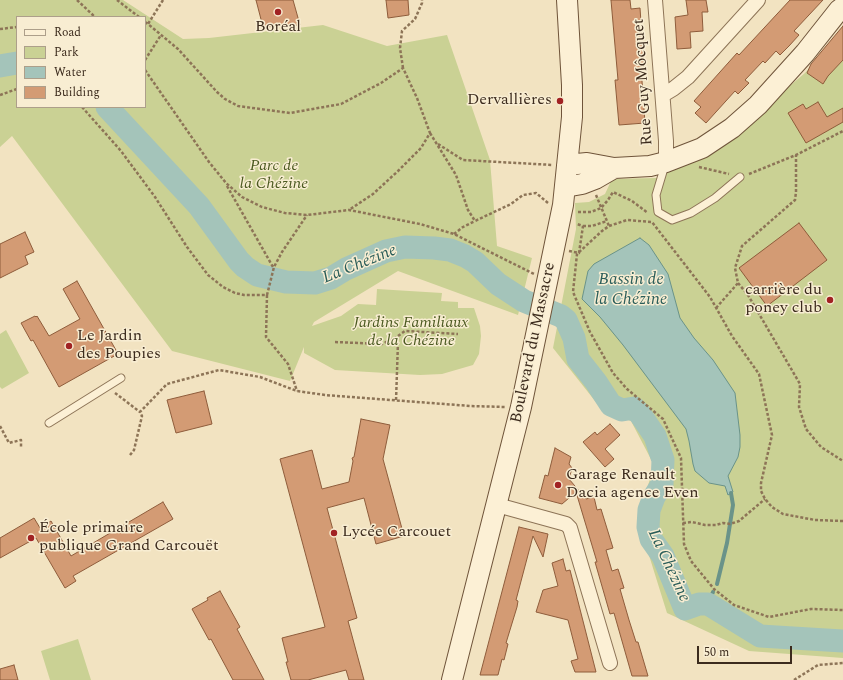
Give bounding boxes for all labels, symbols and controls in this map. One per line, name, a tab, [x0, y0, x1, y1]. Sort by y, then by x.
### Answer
marker: Boréal	[273, 7, 283, 17]
legend	[16, 16, 146, 108]
place label: Boréal	[255, 18, 301, 38]
street label: Rue Guy Môcquet	[630, 18, 658, 146]
text: Road	[54, 23, 81, 42]
text: Park	[54, 43, 79, 62]
text: Water	[54, 63, 86, 82]
text: Building	[54, 83, 100, 102]
place label: Dervallières	[467, 91, 552, 111]
marker: Dervallières	[555, 96, 565, 106]
park label: Parc de la Chézine	[240, 157, 308, 195]
water label: La Chézine	[320, 241, 400, 289]
street label: Boulevard du Massacre	[508, 261, 560, 425]
water label: Bassin de la Chézine	[595, 271, 667, 311]
place label: carrière du poney club	[745, 281, 822, 319]
marker: carrière du poney club	[825, 295, 835, 305]
park label: Jardins Familiaux de la Chézine	[354, 314, 468, 352]
place label: Le Jardin des Poupies	[77, 327, 161, 365]
marker: Le Jardin des Poupies	[64, 341, 74, 351]
place label: Garage Renault Dacia agence Even	[566, 466, 699, 504]
marker: Garage Renault Dacia agence Even	[553, 480, 563, 490]
place label: École primaire publique Grand Carcouët	[39, 519, 219, 557]
place label: Lycée Carcouet	[342, 523, 451, 543]
water label: La Chézine	[642, 526, 694, 606]
marker: Lycée Carcouet	[329, 528, 339, 538]
marker: École primaire publique Grand Carcouët	[26, 533, 36, 543]
scale bar	[699, 638, 794, 664]
text: 50 m	[704, 643, 729, 662]

